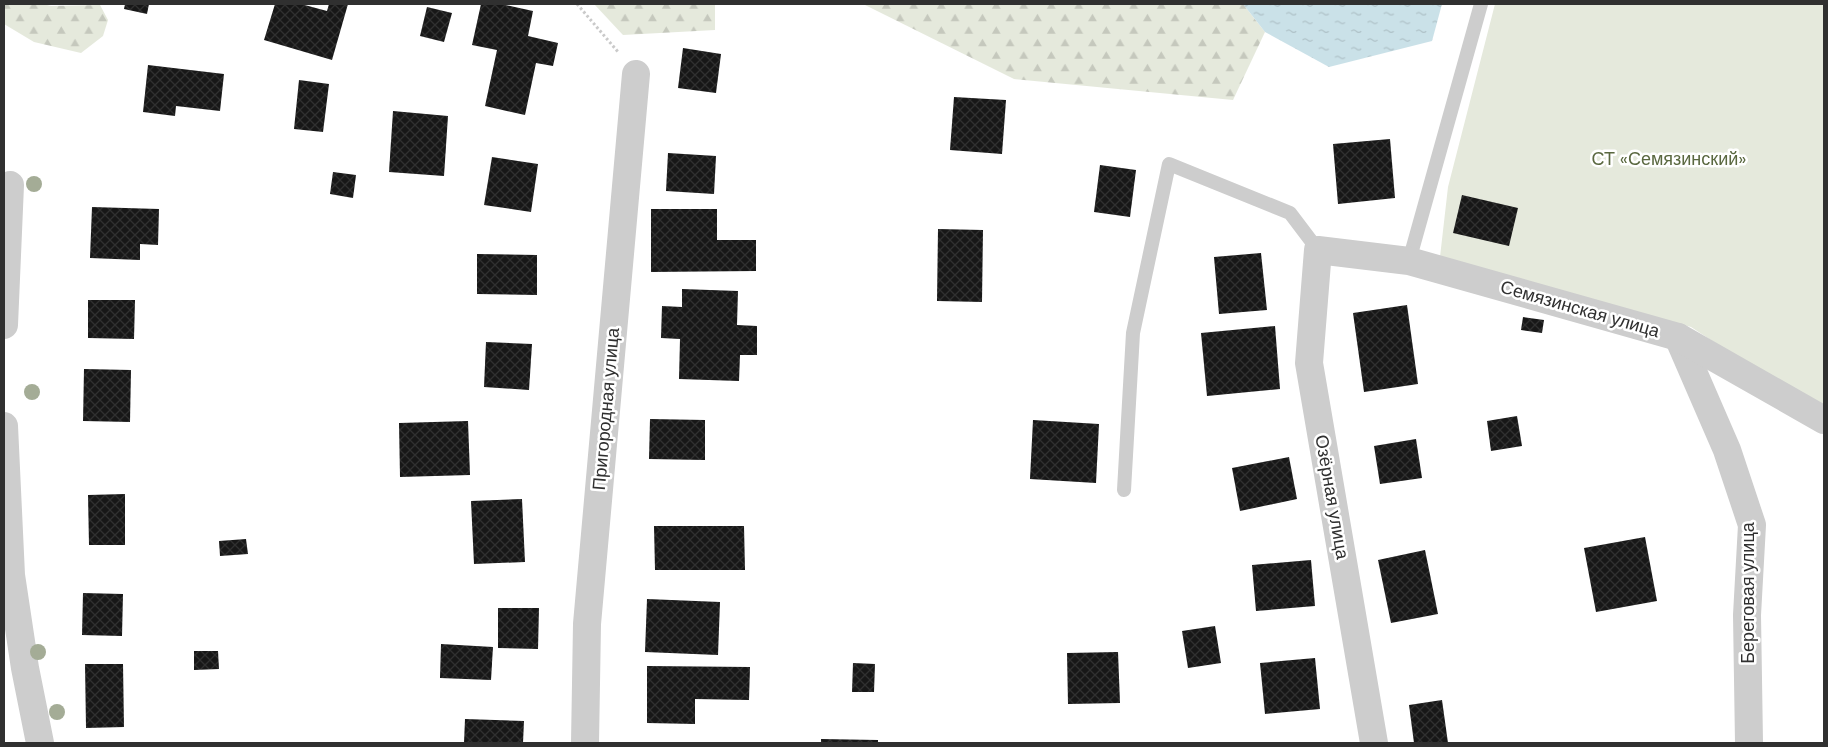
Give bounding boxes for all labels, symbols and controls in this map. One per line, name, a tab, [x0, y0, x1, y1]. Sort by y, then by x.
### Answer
park label: СТ «Семязинский»	[1592, 147, 1746, 171]
street label: Семязинская улица	[1498, 275, 1663, 344]
street label: Пригородная улица	[587, 326, 625, 491]
street label: Озёрная улица	[1309, 433, 1355, 562]
street label: Береговая улица	[1736, 521, 1760, 664]

